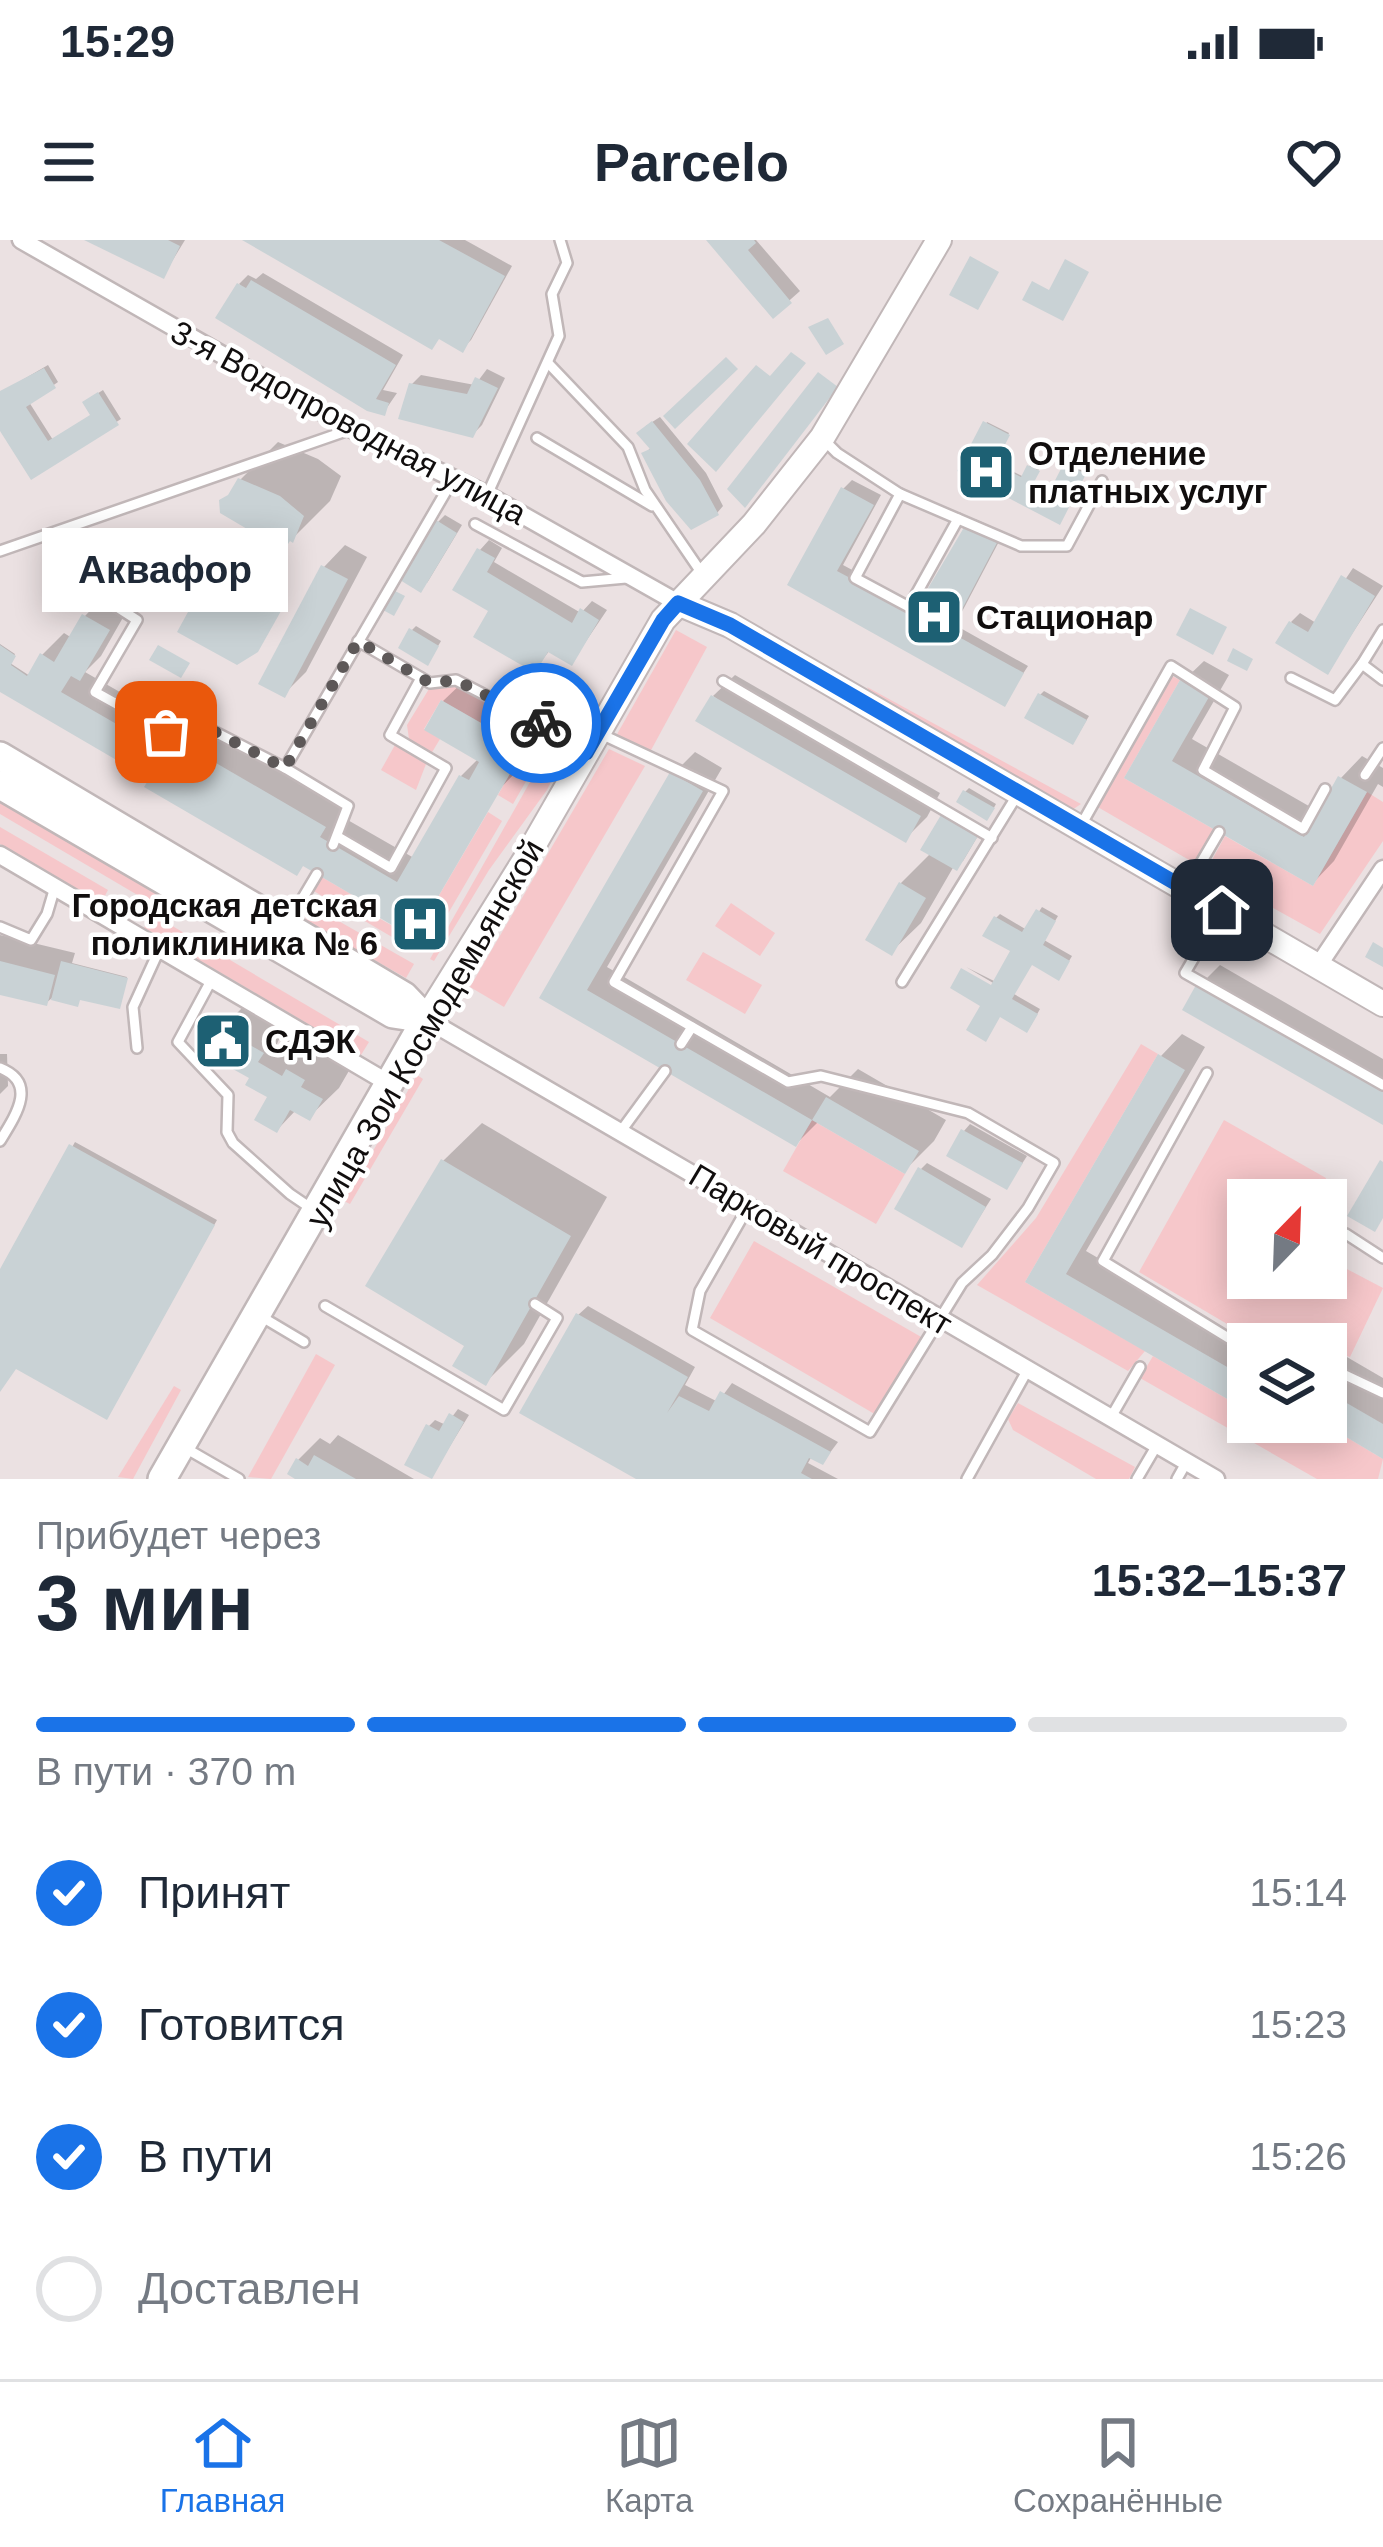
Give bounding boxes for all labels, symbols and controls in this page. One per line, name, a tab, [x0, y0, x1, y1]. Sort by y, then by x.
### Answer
text: 15:29	[60, 16, 175, 67]
icon: menu	[36, 129, 102, 195]
icon: heart	[1281, 129, 1347, 195]
text: Parcelo	[594, 132, 789, 192]
street label: 3-я Водопроводная улица	[165, 313, 533, 532]
place label: Отделение платных услуг	[1028, 435, 1268, 510]
hospital icon: Отделение платных услуг	[955, 441, 1017, 503]
callout: Аквафор	[43, 528, 289, 612]
text: Аквафор	[78, 548, 252, 591]
hospital icon: Стационар	[903, 586, 965, 648]
place label: Стационар	[976, 599, 1154, 636]
courier	[481, 663, 601, 783]
pin	[115, 681, 217, 783]
icon: bike	[508, 690, 574, 756]
icon: bag	[133, 699, 199, 765]
street label: улица Зои Космодемьянской	[298, 833, 551, 1234]
pin	[1171, 859, 1273, 961]
icon: home	[1189, 877, 1255, 943]
place label: Городская детская поликлиника № 6	[72, 887, 378, 962]
hospital icon: Городская детская поликлиника № 6	[389, 893, 451, 955]
public building icon: СДЭК	[192, 1010, 254, 1072]
place label: СДЭК	[265, 1023, 356, 1060]
street label: Парковый проспект	[683, 1156, 959, 1342]
north arrow	[1227, 1179, 1347, 1299]
map controls	[1227, 1179, 1347, 1443]
button: layers	[1227, 1323, 1347, 1443]
text: Прибудет через	[36, 1514, 321, 1557]
text: 15:32–15:37	[1092, 1555, 1347, 1606]
text: 3 мин	[36, 1559, 254, 1647]
text: В пути · 370 m	[36, 1750, 296, 1793]
icon: check	[36, 1860, 102, 1926]
text: Принят	[138, 1867, 290, 1918]
text: 15:14	[1249, 1871, 1347, 1914]
icon: check	[36, 1992, 102, 2058]
text: Готовится	[138, 1999, 345, 2050]
text: 15:23	[1249, 2003, 1347, 2046]
icon: check	[36, 2124, 102, 2190]
text: В пути	[138, 2131, 273, 2182]
text: 15:26	[1249, 2135, 1347, 2178]
text: Доставлен	[138, 2263, 361, 2314]
tab: Главная	[160, 2410, 285, 2520]
tab: Карта	[605, 2410, 693, 2520]
tab: Сохранённые	[1013, 2410, 1223, 2520]

